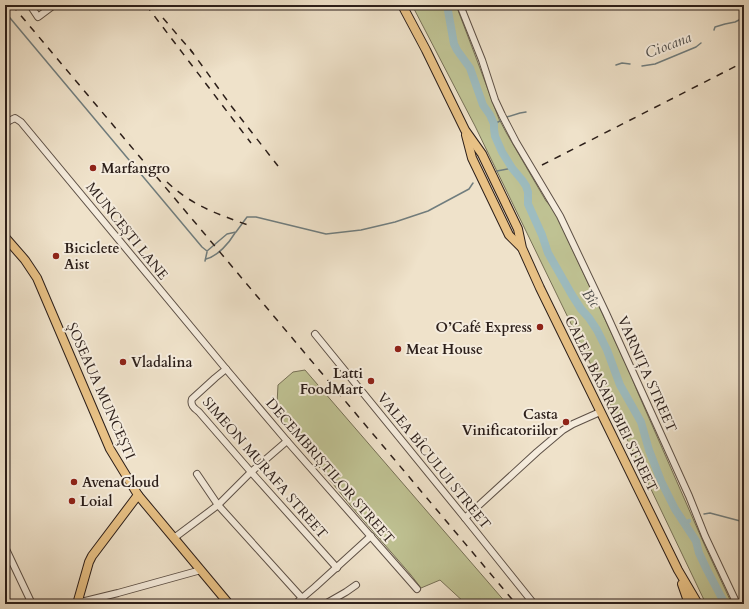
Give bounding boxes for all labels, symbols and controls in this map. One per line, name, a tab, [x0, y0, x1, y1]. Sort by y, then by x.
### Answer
water label: Ciocana	[642, 27, 694, 63]
place label: Marfangro	[101, 159, 170, 178]
marker: Marfangro	[88, 163, 98, 173]
street label: MUNCEȘTI LANE	[82, 178, 173, 284]
place label: Biciclete Aist	[64, 239, 120, 274]
marker: Biciclete Aist	[51, 251, 61, 261]
water label: Bîc	[577, 285, 605, 311]
street label: CALEA BASARABIEI STREET	[560, 313, 662, 495]
street label: VARNIȚA STREET	[613, 313, 681, 435]
place label: O’Café Express	[436, 318, 532, 337]
street label: ȘOSEAUA MUNCEȘTI	[62, 320, 140, 463]
marker: O’Café Express	[535, 322, 545, 332]
place label: Meat House	[406, 340, 483, 359]
marker: Meat House	[393, 344, 403, 354]
place label: Vladalina	[131, 353, 192, 372]
marker: Vladalina	[118, 357, 128, 367]
place label: Latti FoodMart	[300, 364, 364, 399]
marker: Latti FoodMart	[366, 376, 376, 386]
street label: VALEA BÎCULUI STREET	[373, 389, 495, 533]
street label: SIMEON MURAFA STREET	[198, 393, 332, 543]
street label: DECEMBRIȘTILOR STREET	[261, 394, 399, 548]
place label: Casta Vinificatoriilor	[462, 405, 558, 440]
marker: Casta Vinificatoriilor	[561, 417, 571, 427]
place label: AvenaCloud	[82, 473, 159, 492]
marker: AvenaCloud	[69, 477, 79, 487]
place label: Loial	[80, 492, 113, 511]
marker: Loial	[67, 496, 77, 506]

